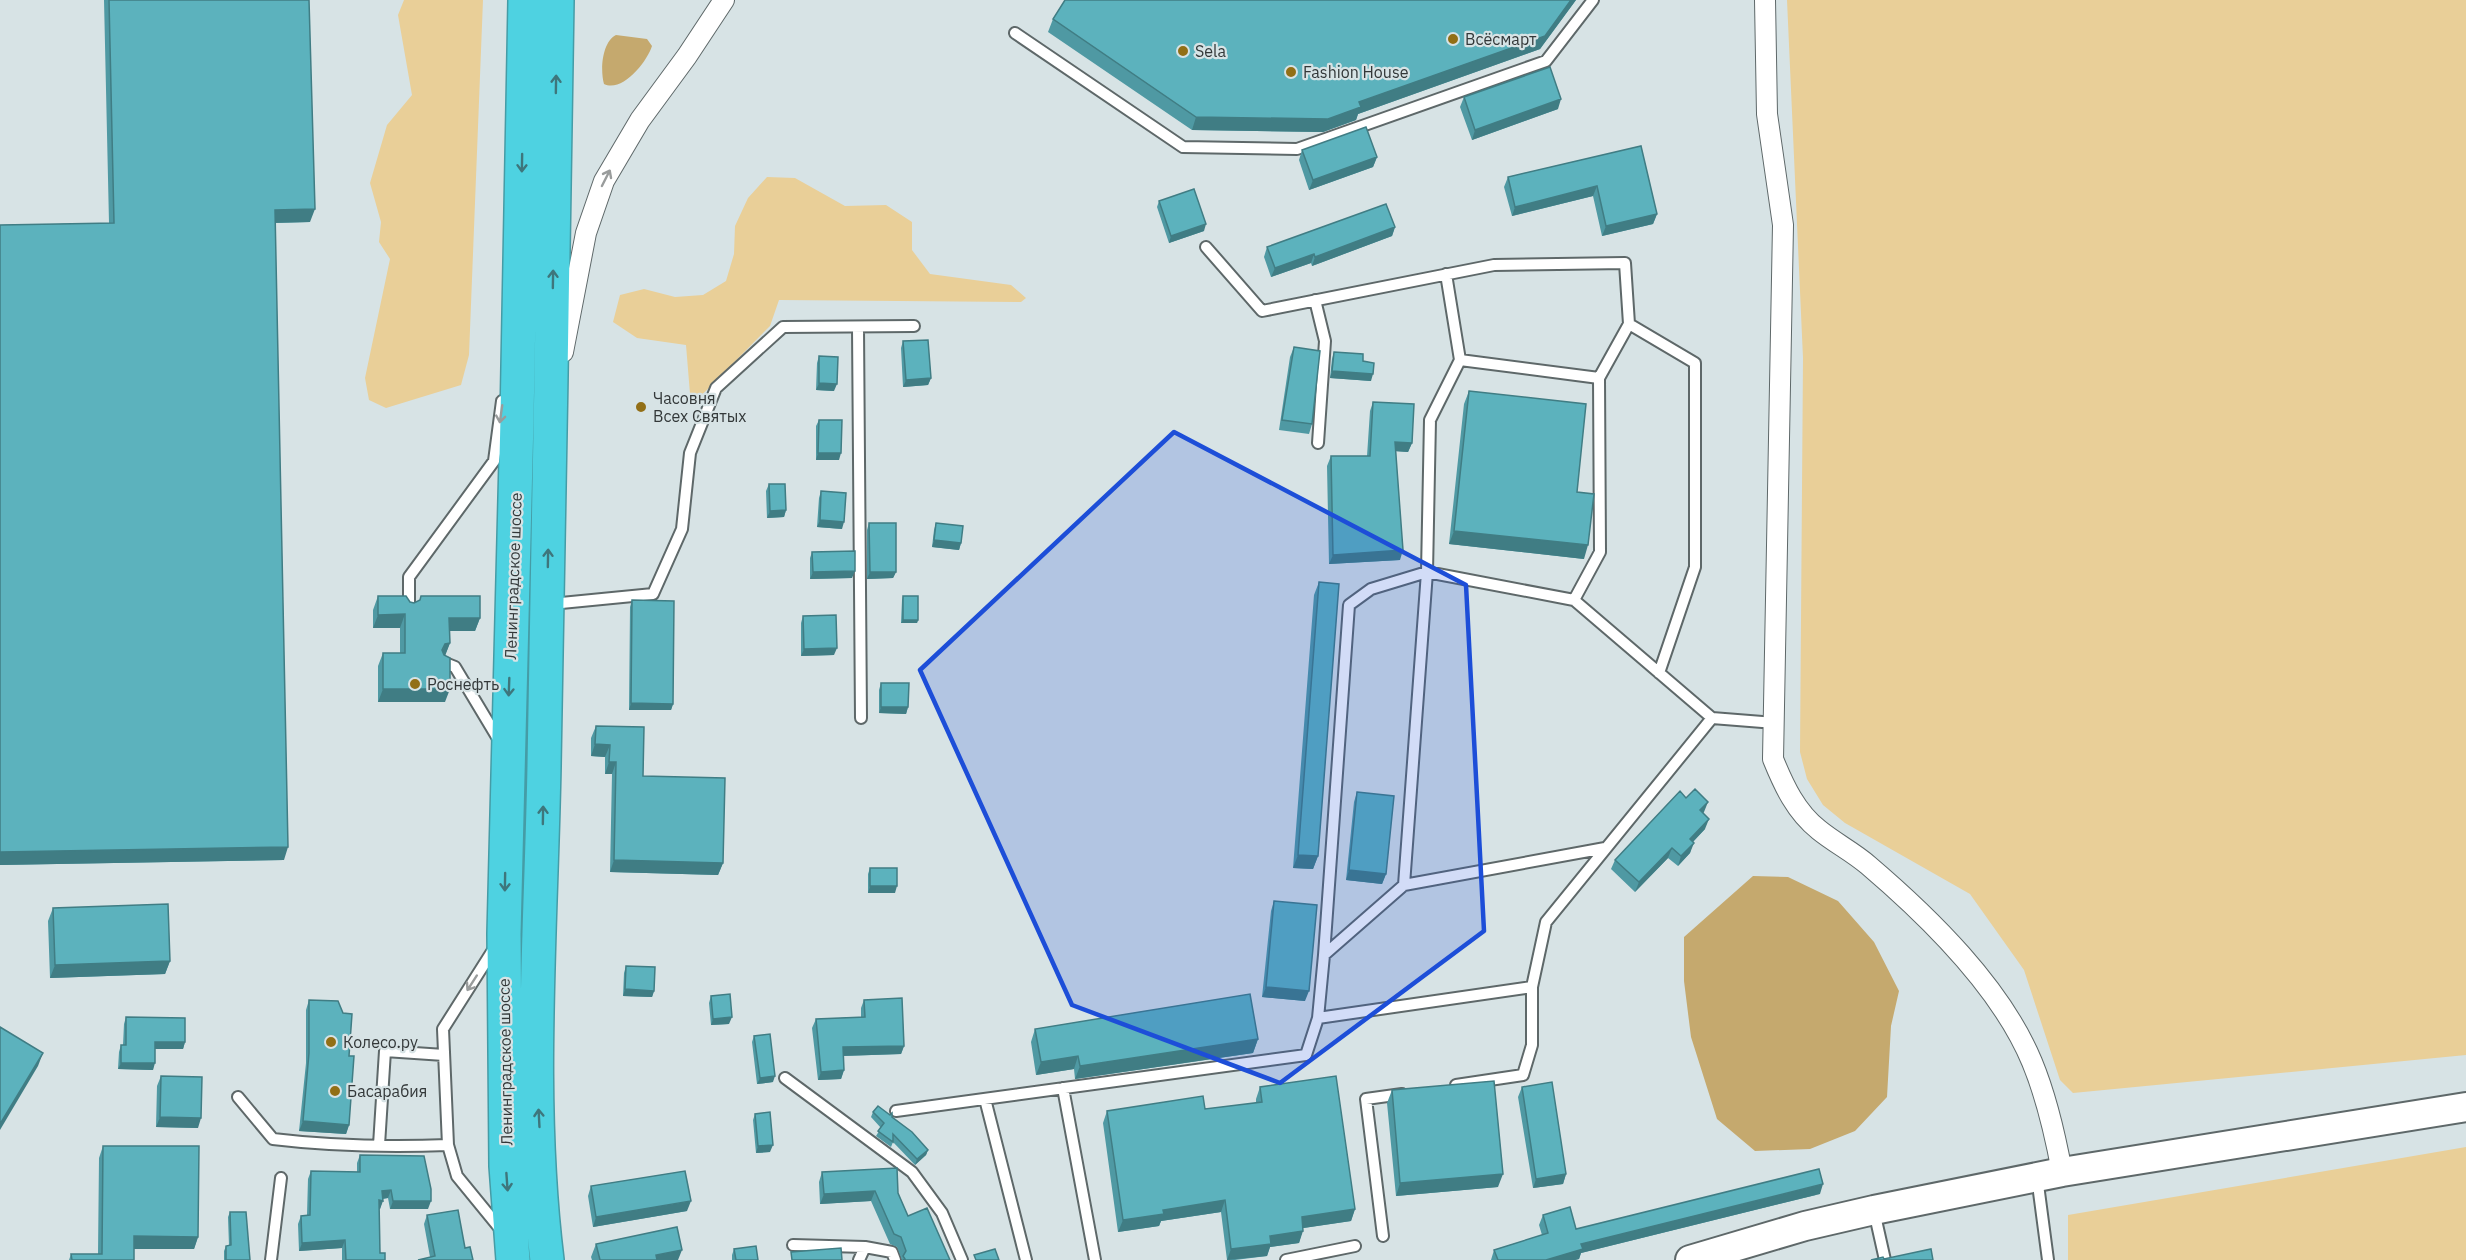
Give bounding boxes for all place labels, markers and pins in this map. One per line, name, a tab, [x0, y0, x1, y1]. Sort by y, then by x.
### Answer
place label: Всёсмарт	[1465, 29, 1537, 49]
marker: Всёсмарт	[1446, 32, 1460, 46]
place label: Sela	[1195, 41, 1226, 61]
marker: Sela	[1176, 44, 1190, 58]
place label: Fashion House	[1303, 62, 1409, 82]
marker: Fashion House	[1284, 65, 1298, 79]
place label: Часовня Всех Святых	[653, 388, 746, 426]
marker: Часовня Всех Святых	[634, 400, 648, 414]
place label: Роснефть	[427, 674, 499, 694]
marker: Роснефть	[408, 677, 422, 691]
place label: Колесо.ру	[343, 1032, 418, 1052]
marker: Колесо.ру	[324, 1035, 338, 1049]
place label: Басарабия	[347, 1081, 427, 1101]
marker: Басарабия	[328, 1084, 342, 1098]

